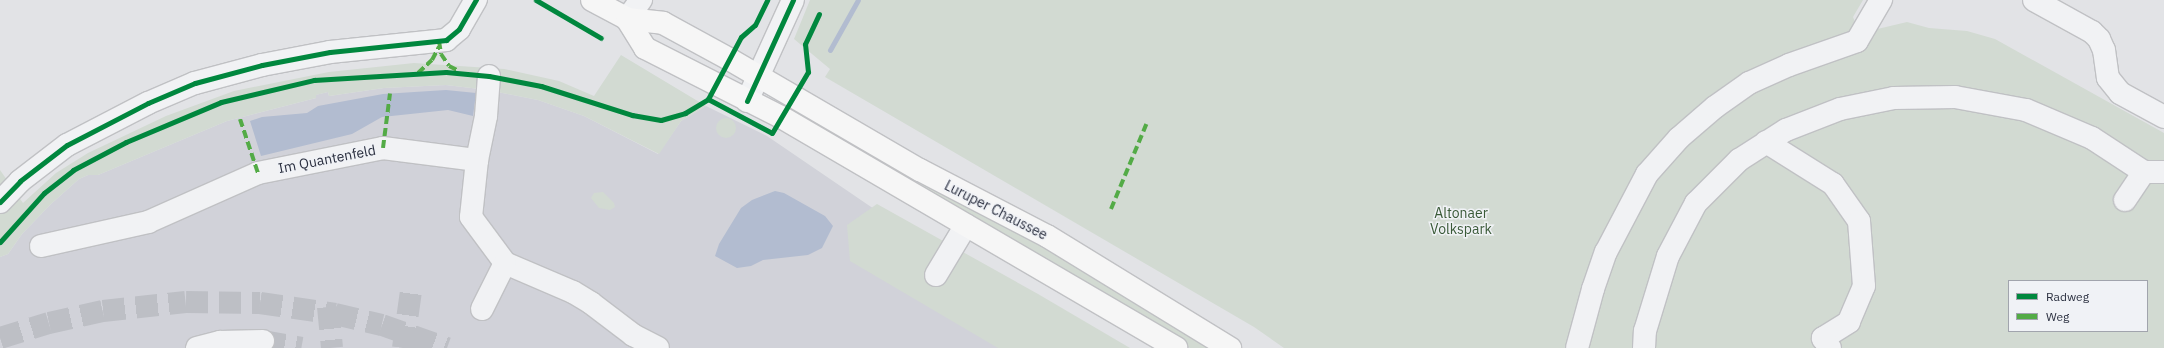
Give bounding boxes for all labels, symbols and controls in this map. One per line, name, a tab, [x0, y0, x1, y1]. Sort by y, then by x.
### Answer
street label: Im Quantenfeld	[277, 141, 377, 177]
street label: Luruper Chaussee	[942, 177, 1050, 243]
park label: Altonaer Volkspark	[1430, 205, 1492, 238]
legend	[2008, 280, 2148, 332]
text: Radweg	[2046, 289, 2089, 304]
text: Weg	[2046, 309, 2069, 324]

